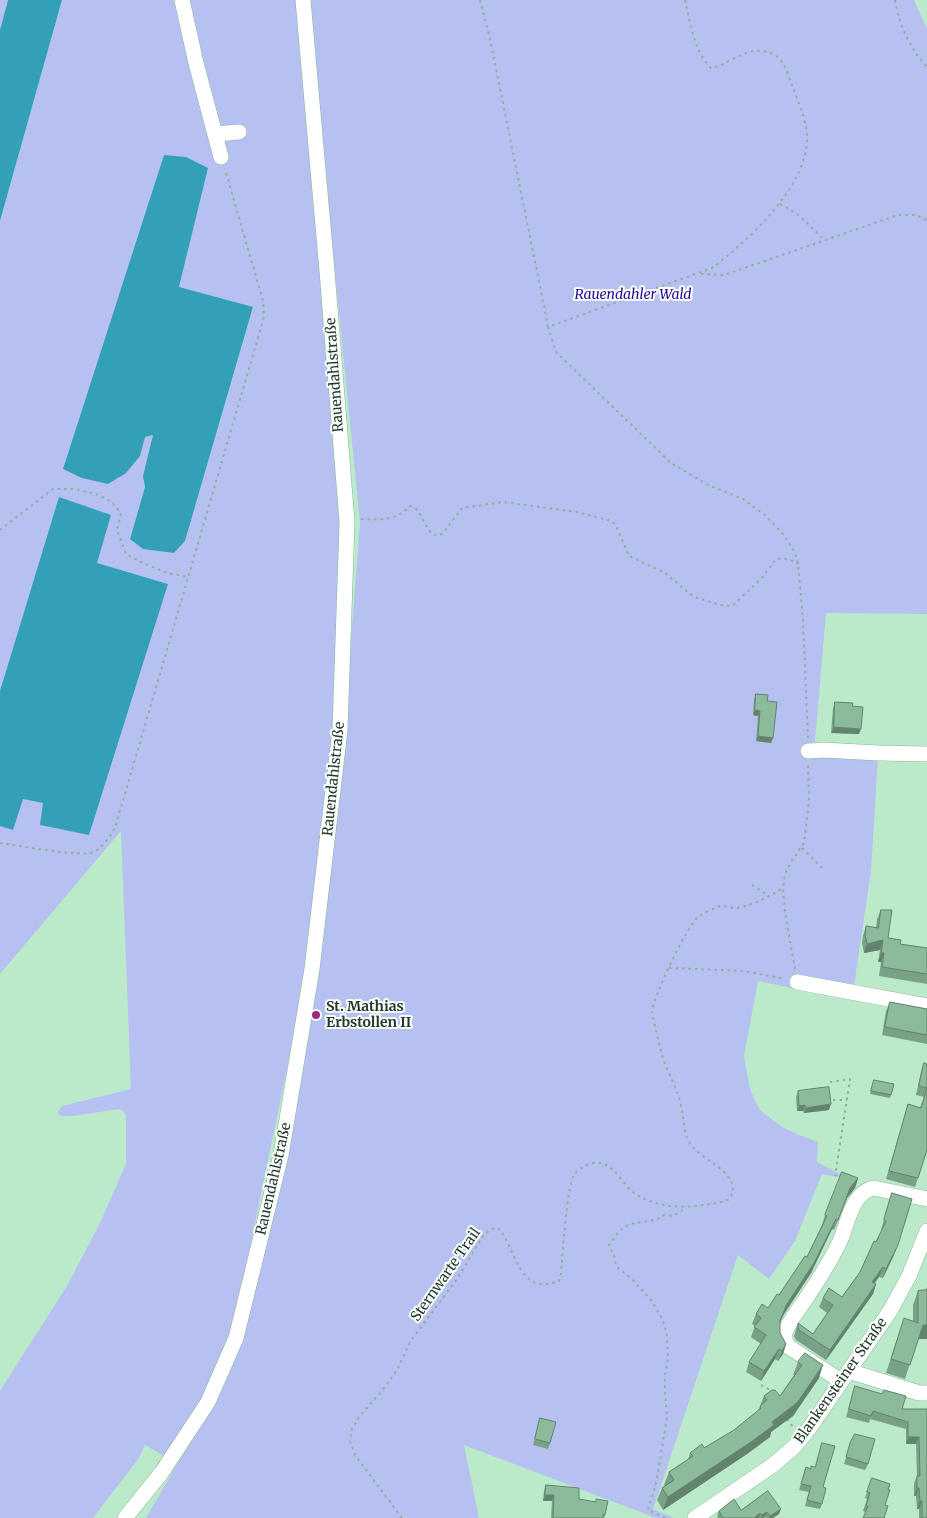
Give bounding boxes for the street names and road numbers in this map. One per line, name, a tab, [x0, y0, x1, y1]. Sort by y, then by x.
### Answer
street label: Rauendahlstraße	[323, 317, 347, 433]
street label: Rauendahlstraße	[320, 721, 348, 837]
street label: Rauendahlstraße	[253, 1121, 295, 1237]
street label: Sternwarte Trail	[408, 1225, 484, 1325]
street label: Blankensteiner Straße	[791, 1315, 891, 1447]

